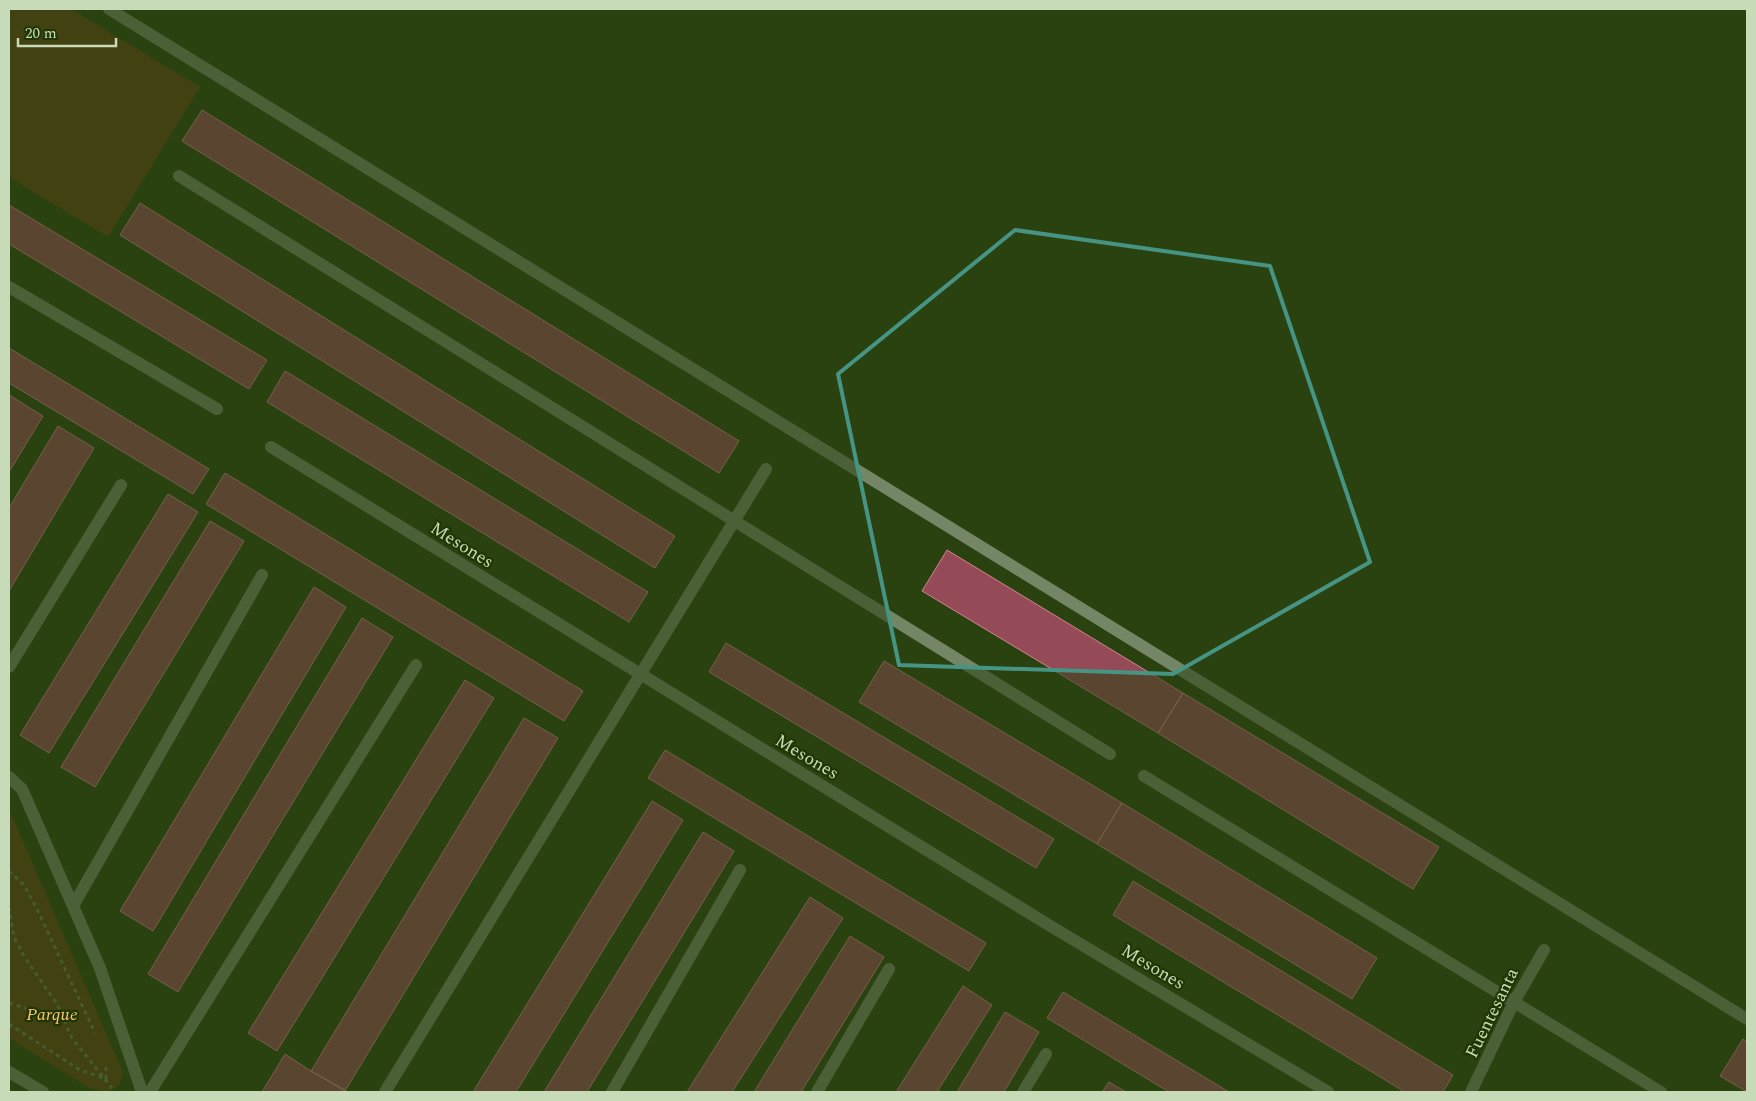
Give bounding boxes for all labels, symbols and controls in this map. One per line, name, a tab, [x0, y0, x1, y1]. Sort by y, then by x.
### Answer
scale bar	[18, 15, 115, 47]
text: 20 m	[25, 22, 57, 45]
street label: Mesones	[425, 515, 499, 575]
street label: Mesones	[770, 727, 844, 787]
street label: Mesones	[1116, 937, 1190, 997]
street label: Fuentesanta	[1458, 963, 1526, 1063]
park label: Parque	[26, 1001, 78, 1028]

